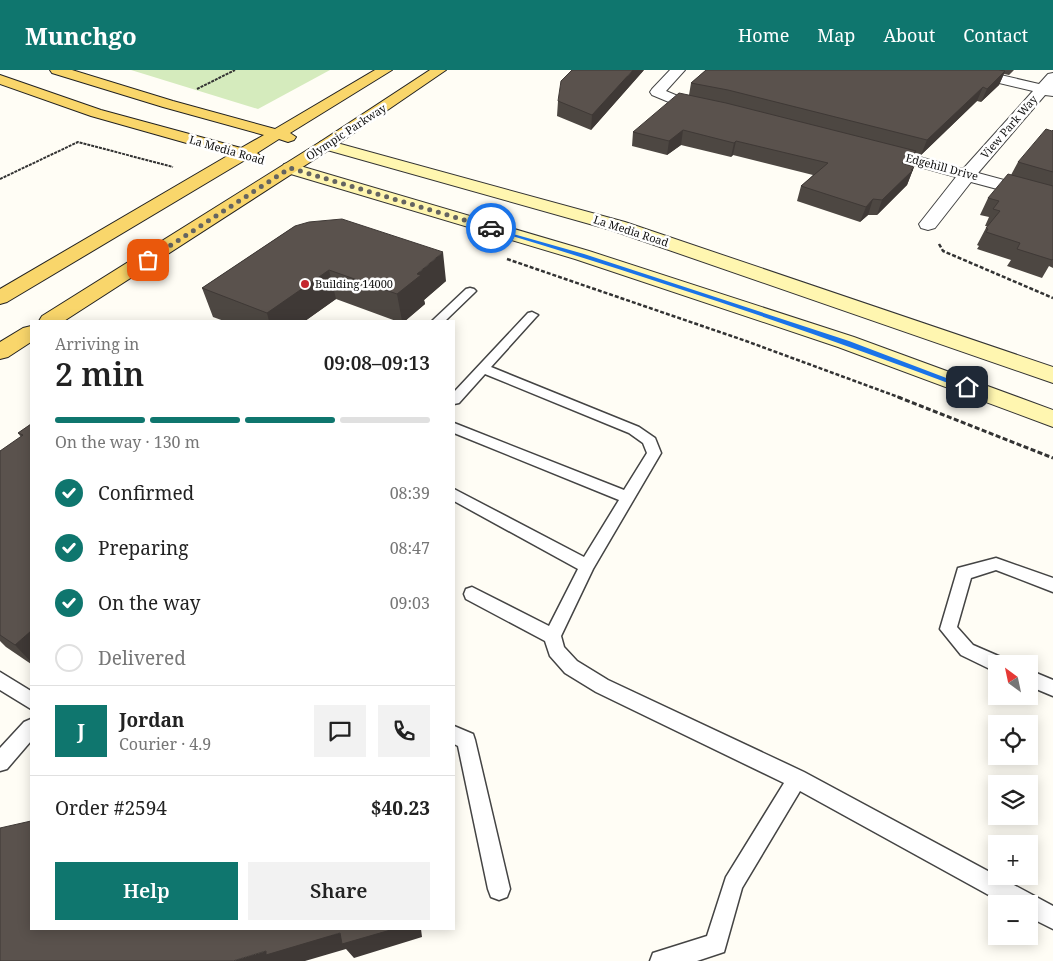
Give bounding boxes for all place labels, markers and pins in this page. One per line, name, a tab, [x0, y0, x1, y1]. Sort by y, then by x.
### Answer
pin	[127, 239, 169, 281]
place label: Building 14000	[315, 276, 393, 291]
marker: Building 14000	[299, 278, 311, 290]
pin	[946, 366, 988, 408]

